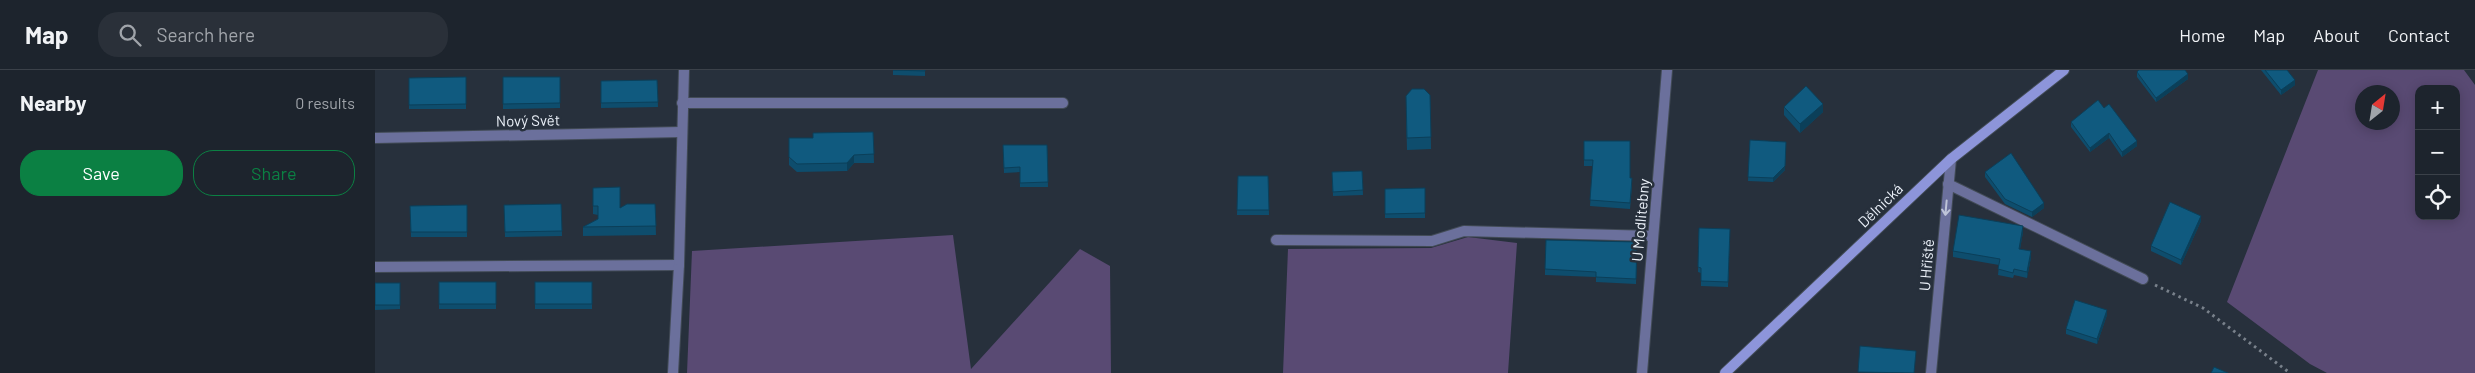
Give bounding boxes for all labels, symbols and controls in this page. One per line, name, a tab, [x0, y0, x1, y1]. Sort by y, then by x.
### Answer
search box	[98, 12, 448, 57]
text: Map	[25, 20, 68, 49]
icon: search	[116, 21, 144, 49]
text: Search here	[156, 23, 255, 46]
text: Home	[2179, 24, 2225, 46]
text: Map	[2253, 24, 2285, 46]
text: About	[2313, 24, 2360, 46]
text: Contact	[2388, 24, 2450, 46]
north arrow	[2355, 85, 2400, 130]
map controls	[2415, 85, 2460, 220]
button: +	[2415, 85, 2460, 130]
text: Nearby	[20, 90, 86, 115]
text: 0 results	[295, 93, 355, 112]
street label: Nový Svět	[496, 110, 560, 130]
button: −	[2415, 130, 2460, 175]
button: Save	[20, 150, 183, 196]
button: Share	[193, 150, 355, 196]
button: locate	[2415, 175, 2460, 220]
street label: U Modlitebny	[1627, 178, 1653, 262]
street label: Dělnická	[1854, 179, 1906, 231]
one-way arrow	[1941, 199, 1951, 215]
street label: U Hřiště	[1915, 238, 1937, 292]

